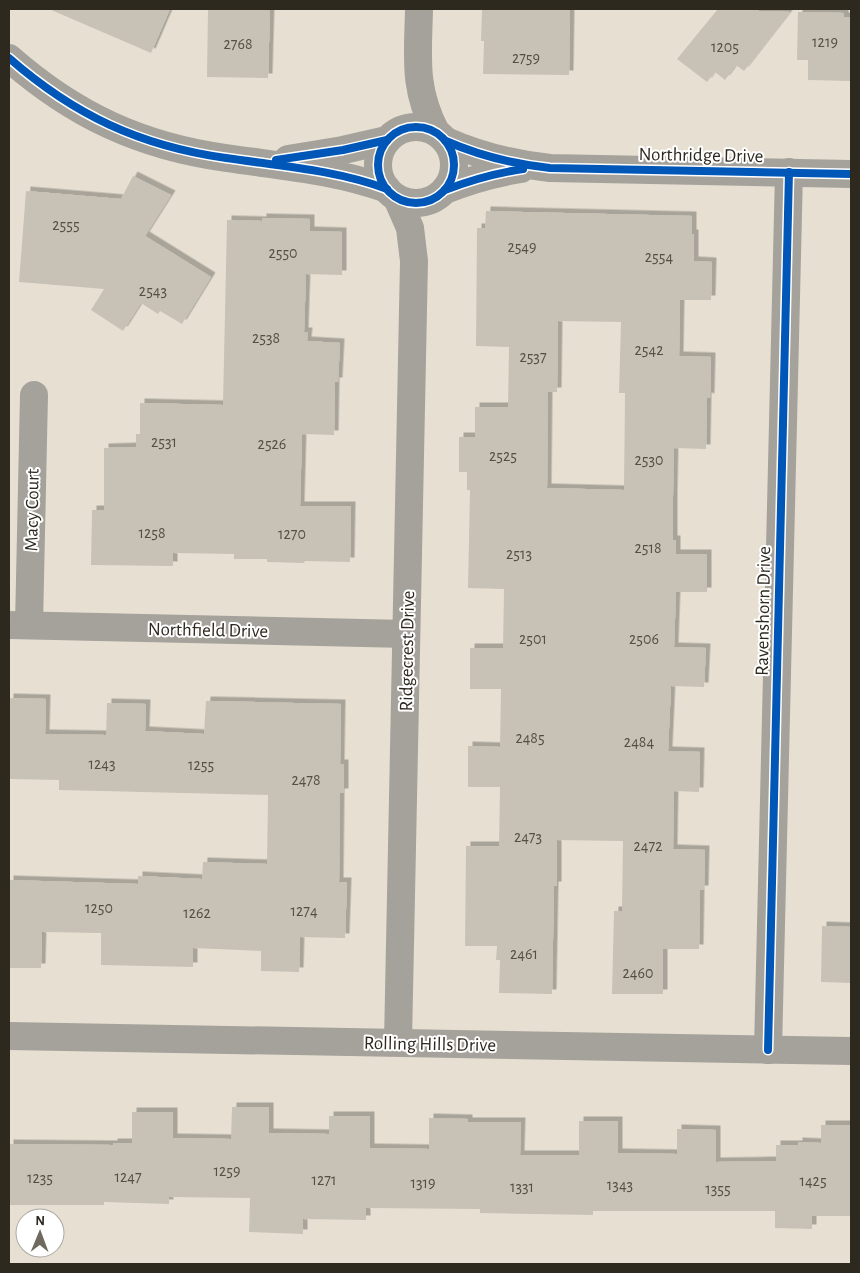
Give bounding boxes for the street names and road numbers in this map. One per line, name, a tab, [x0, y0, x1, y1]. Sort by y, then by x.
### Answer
street label: Northridge Drive	[638, 145, 764, 166]
street label: Macy Court	[22, 469, 43, 552]
street label: Ravenshorn Drive	[753, 546, 774, 676]
street label: Ridgecrest Drive	[397, 590, 418, 712]
street label: Northfield Drive	[148, 620, 268, 641]
street label: Rolling Hills Drive	[364, 1034, 496, 1055]

